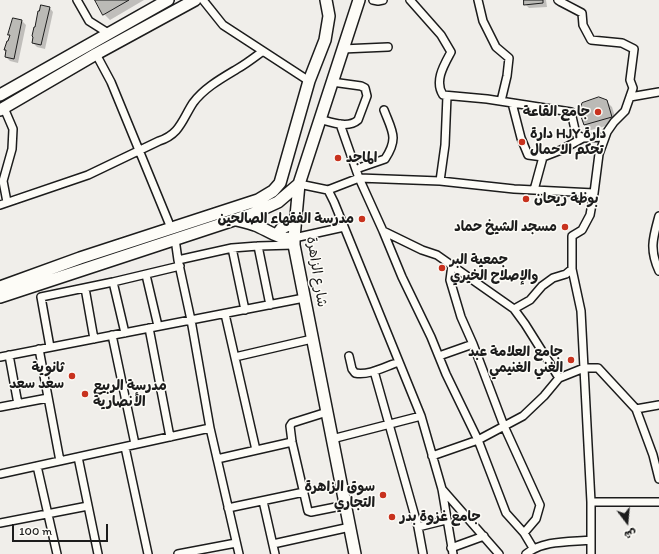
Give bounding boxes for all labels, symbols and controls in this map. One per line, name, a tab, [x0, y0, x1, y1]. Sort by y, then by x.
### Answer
place label: جامع القاعة	[523, 104, 590, 120]
marker: جامع القاعة	[593, 107, 603, 117]
place label: دارة HJY دارة تحكم الاحمال	[530, 126, 606, 158]
marker: دارة HJY دارة تحكم الاحمال	[517, 137, 527, 147]
place label: الماجد	[346, 150, 377, 166]
marker: الماجد	[333, 153, 343, 163]
place label: بوظة ريحان	[534, 191, 598, 207]
marker: بوظة ريحان	[521, 194, 531, 204]
place label: مدرسة الفقهاء الصالحين	[217, 211, 354, 227]
marker: مدرسة الفقهاء الصالحين	[357, 214, 367, 224]
place label: مسجد الشيخ حماد	[454, 219, 557, 235]
marker: مسجد الشيخ حماد	[560, 222, 570, 232]
street label: شارع الزاهرة	[302, 235, 330, 309]
place label: جمعية البر والإصلاح الخيري	[450, 252, 538, 284]
marker: جمعية البر والإصلاح الخيري	[437, 263, 447, 273]
place label: جامع العلامة عبد الغني الغنيمي	[468, 344, 563, 376]
marker: جامع العلامة عبد الغني الغنيمي	[566, 355, 576, 365]
place label: ثانوية سعد سعد	[9, 360, 64, 392]
marker: ثانوية سعد سعد	[67, 371, 77, 381]
place label: مدرسة الربيع الأنصارية	[93, 378, 167, 410]
marker: مدرسة الربيع الأنصارية	[80, 389, 90, 399]
place label: سوق الزاهرة التجاري	[305, 479, 375, 512]
marker: سوق الزاهرة التجاري	[378, 490, 388, 500]
north arrow	[607, 502, 647, 542]
place label: جامع غزوة بدر	[400, 509, 481, 525]
marker: جامع غزوة بدر	[387, 512, 397, 522]
scale bar	[14, 516, 110, 542]
text: 100 m	[19, 524, 52, 538]
text: ش	[623, 526, 638, 542]

